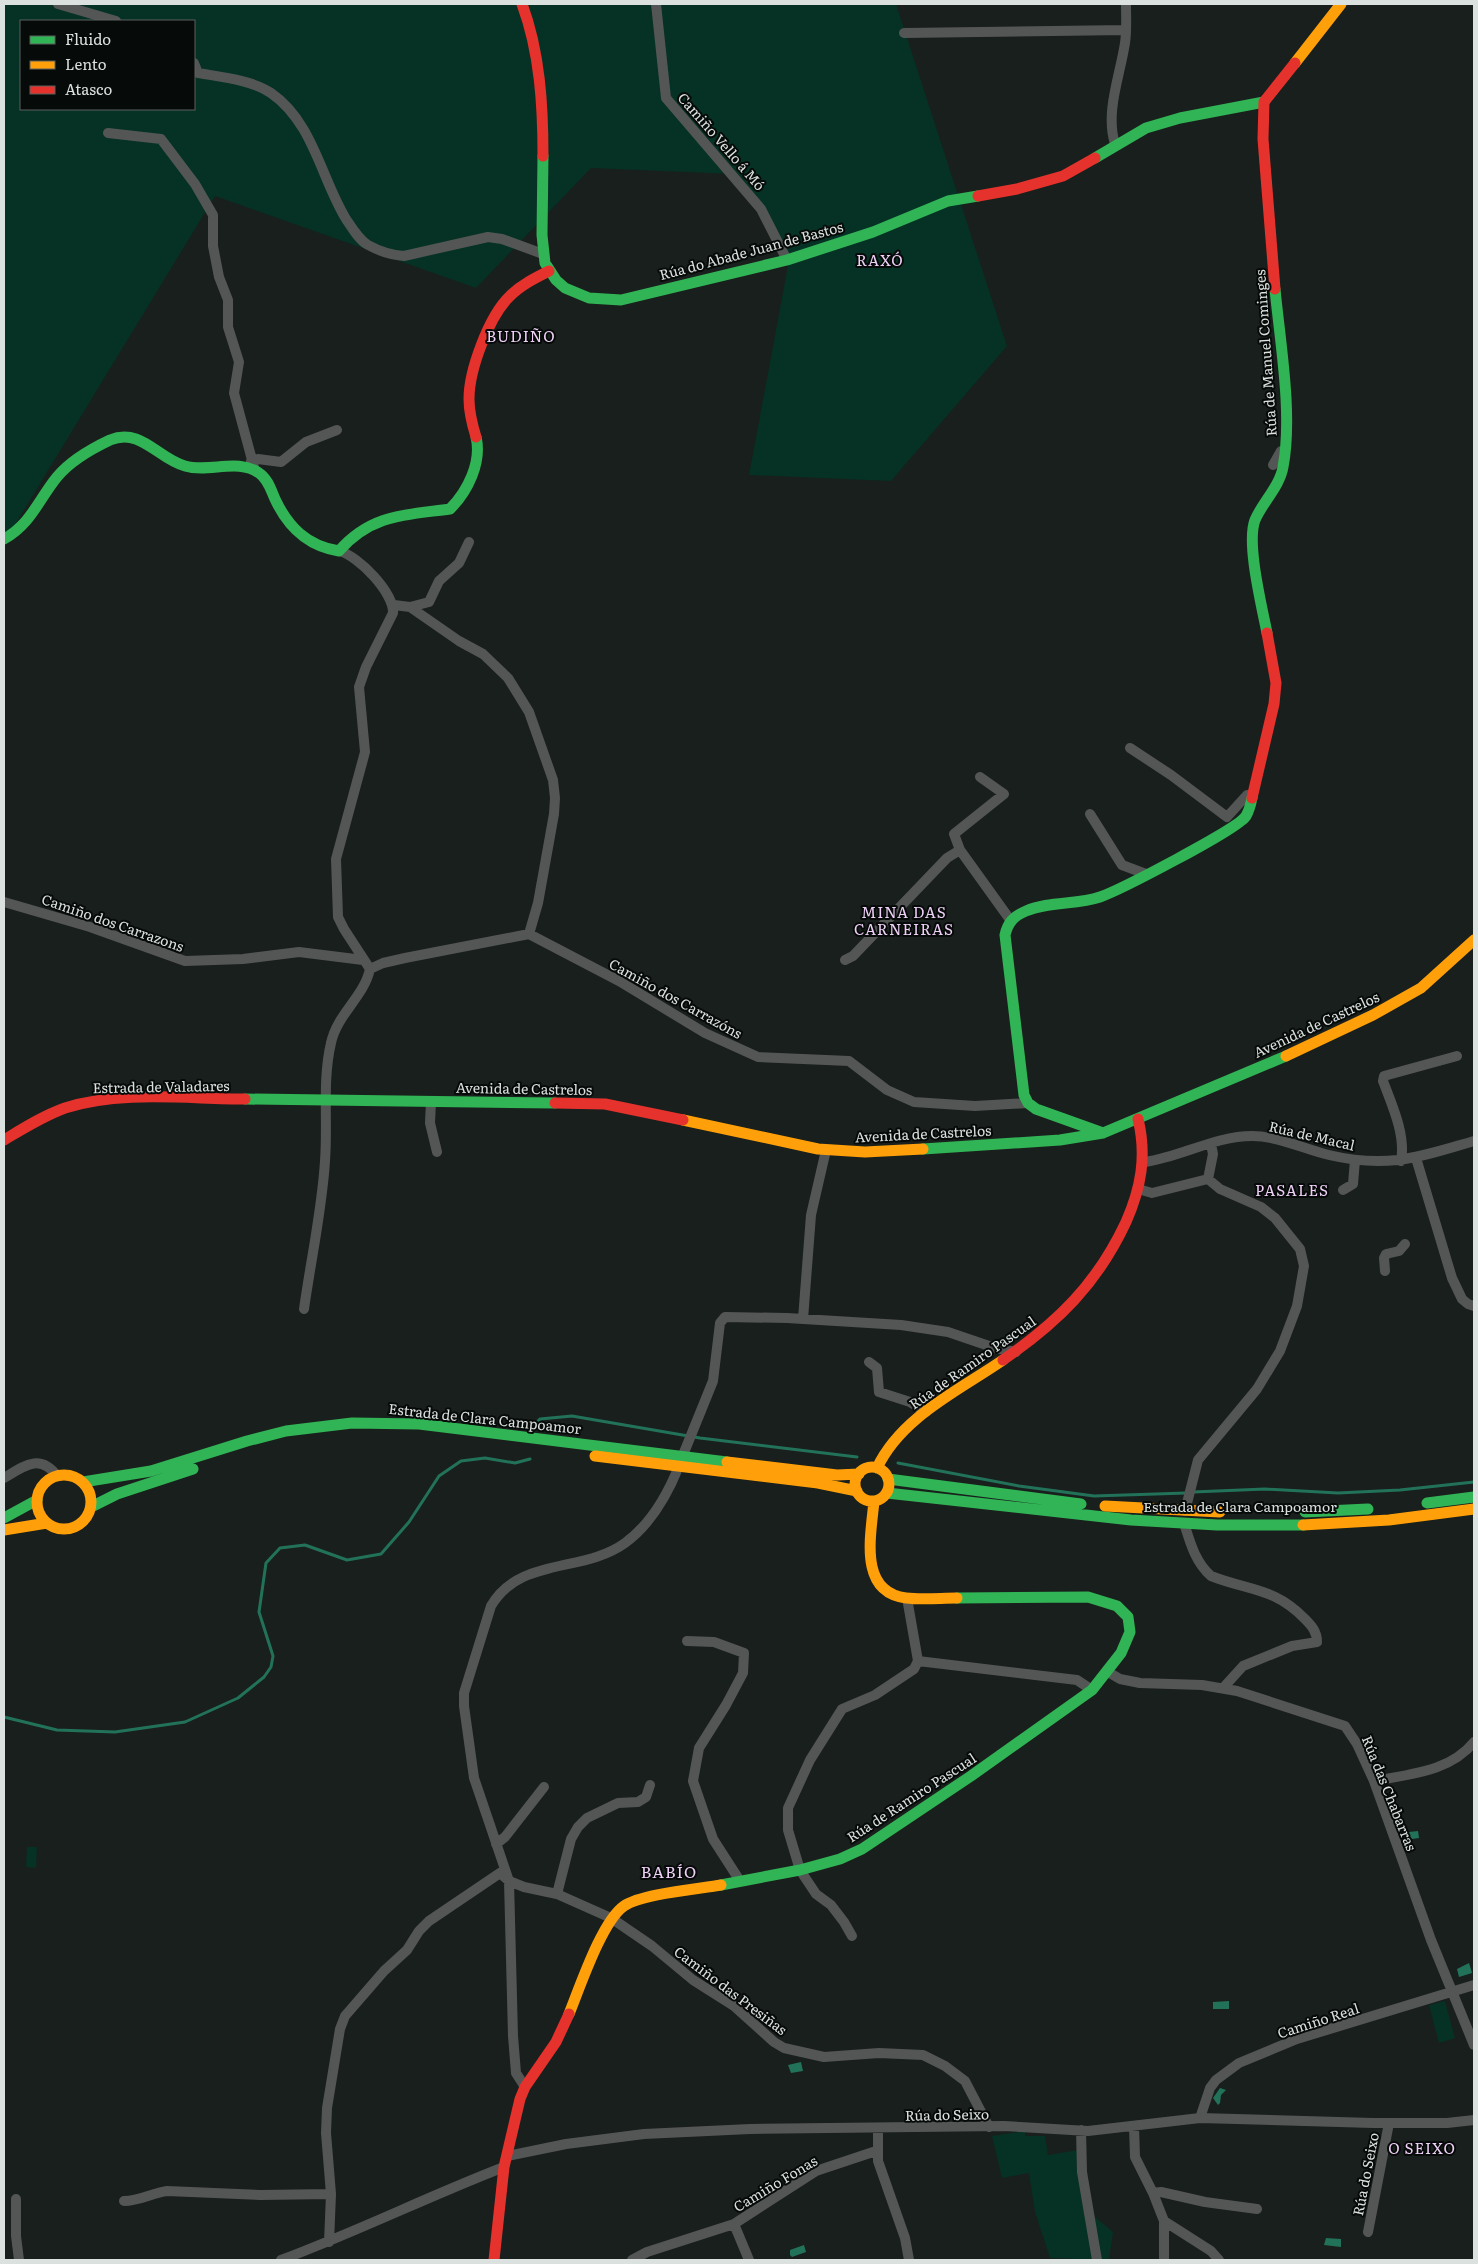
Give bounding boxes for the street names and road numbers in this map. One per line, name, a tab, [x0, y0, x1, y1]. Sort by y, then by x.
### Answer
street label: Camiño Vello á Mó	[674, 88, 770, 194]
street label: Rúa do Abade Juan de Bastos	[657, 216, 845, 284]
street label: Rúa de Manuel Cominges	[1249, 269, 1281, 437]
street label: Camiño dos Carrazons	[39, 888, 187, 956]
street label: Camiño dos Carrazóns	[606, 953, 746, 1043]
street label: Avenida de Castrelos	[1250, 986, 1382, 1062]
street label: Estrada de Valadares	[92, 1075, 230, 1097]
street label: Avenida de Castrelos	[456, 1077, 592, 1099]
street label: Rúa de Macal	[1267, 1115, 1357, 1155]
street label: Avenida de Castrelos	[854, 1119, 992, 1147]
street label: Rúa de Ramiro Pascual	[905, 1310, 1040, 1413]
street label: Estrada de Clara Campoamor	[388, 1398, 583, 1438]
street label: Estrada de Clara Campoamor	[1143, 1496, 1337, 1516]
street label: Rúa das Chabarras	[1358, 1732, 1422, 1854]
street label: Rúa de Ramiro Pascual	[842, 1747, 980, 1846]
street label: Camiño das Presiñas	[670, 1941, 792, 2039]
street label: Camiño Real	[1275, 1997, 1362, 2043]
street label: Rúa do Seixo	[905, 2103, 989, 2125]
street label: Rúa do Seixo	[1347, 2131, 1383, 2217]
street label: Camiño Fonas	[729, 2150, 821, 2216]

